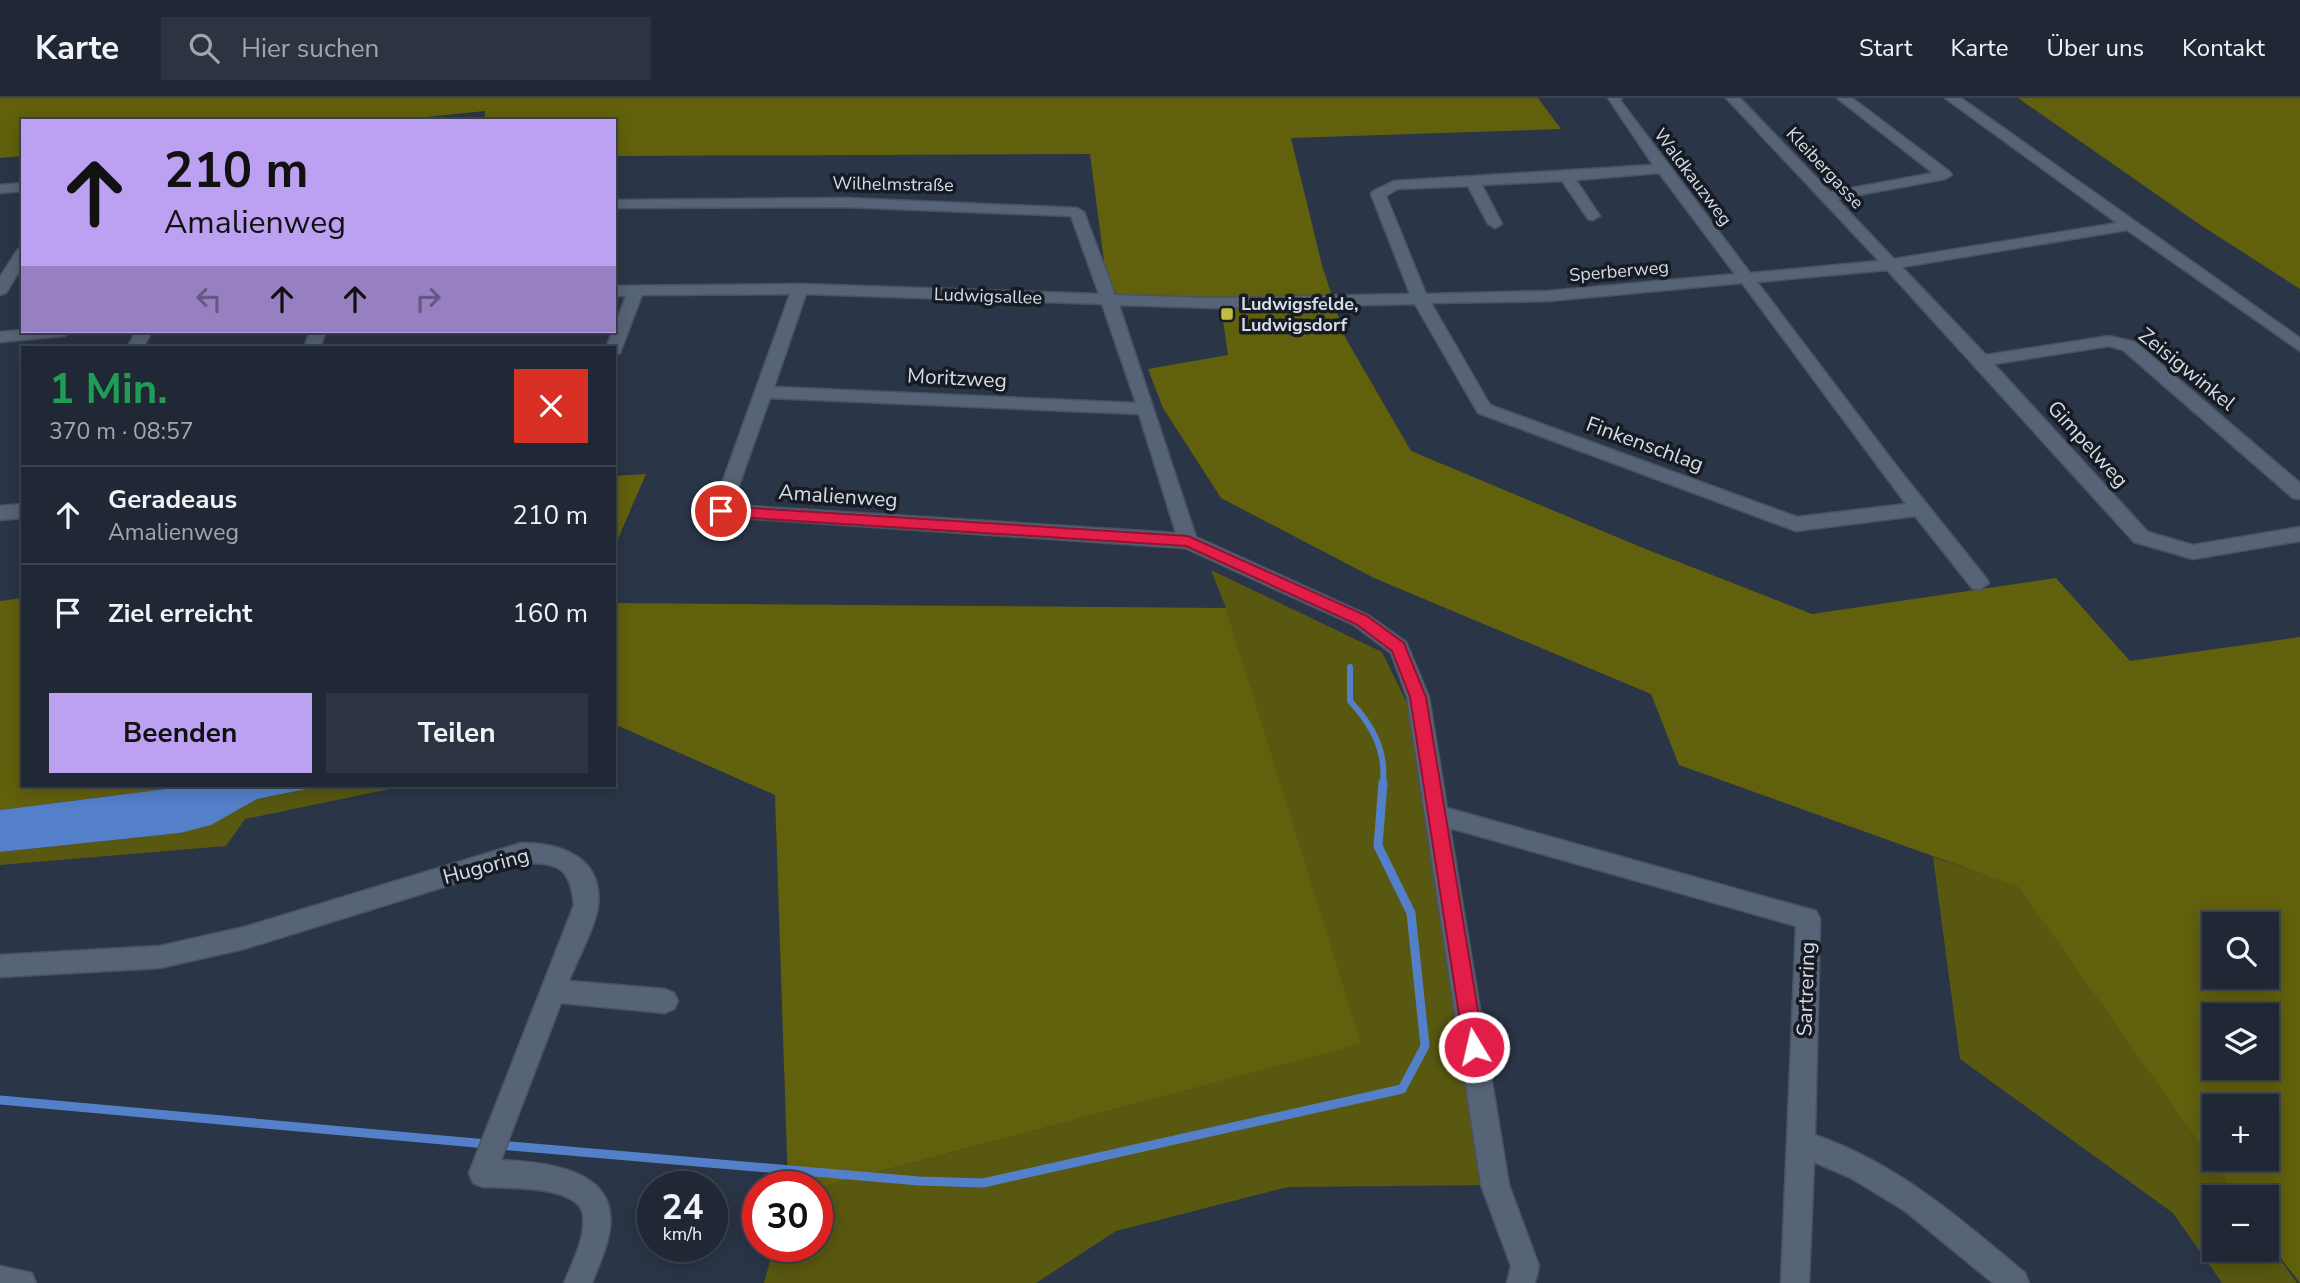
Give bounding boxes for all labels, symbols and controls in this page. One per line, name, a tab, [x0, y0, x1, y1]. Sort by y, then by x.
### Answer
search box	[161, 17, 651, 80]
text: Karte	[35, 26, 119, 71]
icon: search	[185, 29, 223, 67]
text: Hier suchen	[241, 31, 379, 66]
text: Start	[1859, 32, 1912, 64]
text: Karte	[1950, 32, 2008, 64]
text: Über uns	[2046, 32, 2144, 64]
text: Kontakt	[2182, 32, 2265, 64]
street label: Kleibergasse	[1781, 122, 1869, 214]
street label: Waldkauzweg	[1649, 123, 1737, 231]
text: 210 m	[164, 137, 308, 204]
icon: ahead	[49, 147, 140, 238]
street label: Wilhelmstraße	[832, 171, 954, 197]
text: Amalienweg	[164, 201, 346, 244]
street label: Sperberweg	[1568, 255, 1670, 287]
icon: left	[190, 280, 228, 318]
icon: ahead	[263, 280, 301, 318]
icon: ahead	[336, 280, 374, 318]
icon: right	[409, 280, 447, 318]
street label: Ludwigsallee	[934, 282, 1042, 310]
place label: Ludwigsfelde, Ludwigsdorf	[1241, 292, 1359, 337]
marker: Ludwigsfelde, Ludwigsdorf	[1219, 306, 1235, 322]
street label: Zeisigwinkel	[2133, 321, 2242, 417]
text: 1 Min.	[49, 361, 168, 418]
street label: Moritzweg	[906, 361, 1008, 395]
button: close	[514, 369, 588, 443]
street label: Gimpelweg	[2041, 394, 2135, 494]
street label: Finkenschlag	[1582, 410, 1708, 478]
text: 370 m · 08:57	[49, 416, 194, 447]
street label: Amalienweg	[777, 478, 899, 514]
pin	[691, 481, 751, 541]
text: Geradeaus	[108, 482, 237, 517]
icon: arrive	[702, 492, 740, 530]
icon: ahead	[49, 496, 87, 534]
text: 210 m	[512, 498, 588, 533]
text: Amalienweg	[108, 517, 239, 548]
icon: arrive	[49, 594, 87, 632]
text: Ziel erreicht	[108, 596, 252, 631]
text: 160 m	[512, 596, 588, 631]
button: Beenden	[49, 693, 312, 773]
button: Teilen	[326, 693, 588, 773]
street label: Hugoring	[440, 841, 532, 891]
map controls	[2202, 912, 2279, 1262]
button: search	[2202, 912, 2279, 989]
street label: Sartrering	[1790, 941, 1822, 1037]
button: layers	[2202, 1003, 2279, 1080]
position arrow	[1437, 1010, 1511, 1084]
button: +	[2202, 1094, 2279, 1171]
speed limit sign: 30	[742, 1171, 833, 1262]
text: 24	[661, 1184, 704, 1231]
button: −	[2202, 1185, 2279, 1262]
text: km/h	[663, 1222, 702, 1246]

